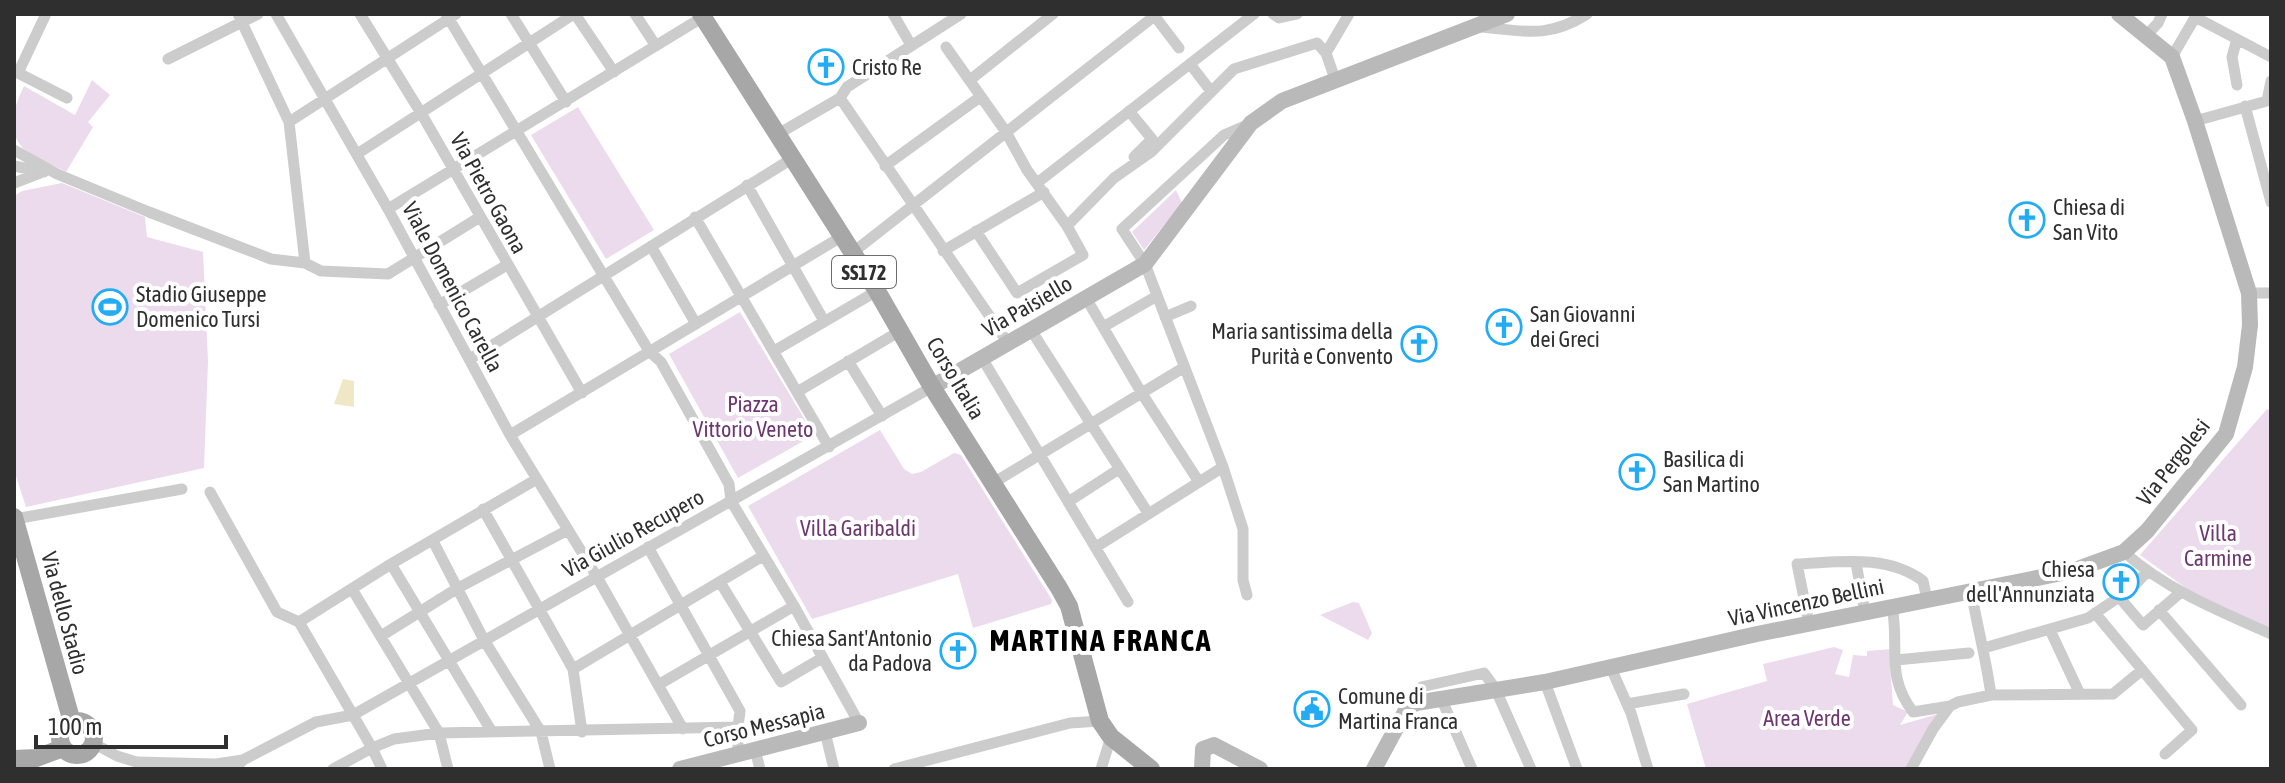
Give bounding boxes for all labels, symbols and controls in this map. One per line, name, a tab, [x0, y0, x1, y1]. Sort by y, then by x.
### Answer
church icon: Cristo Re	[807, 48, 845, 86]
place label: Cristo Re	[852, 54, 922, 80]
street label: Via Pietro Gaona	[445, 128, 533, 258]
place label: Chiesa di San Vito	[2053, 194, 2125, 245]
street label: Viale Domenico Carella	[397, 197, 509, 377]
church icon: Chiesa di San Vito	[2008, 201, 2046, 239]
road number: SS172	[832, 256, 896, 288]
street label: Via Paisiello	[977, 270, 1077, 342]
place label: Stadio Giuseppe Domenico Tursi	[136, 281, 267, 332]
sports icon: Stadio Giuseppe Domenico Tursi	[91, 288, 129, 326]
place label: San Giovanni dei Greci	[1530, 301, 1635, 352]
church icon: San Giovanni dei Greci	[1485, 308, 1523, 346]
place label: Maria santissima della Purità e Convento	[1211, 318, 1393, 369]
church icon: Maria santissima della Purità e Convento	[1400, 325, 1438, 363]
street label: Corso Italia	[921, 332, 991, 424]
park label: Piazza Vittorio Veneto	[693, 391, 813, 442]
street label: Via Pergolesi	[2131, 413, 2215, 511]
place label: Basilica di San Martino	[1663, 446, 1760, 497]
church icon: Basilica di San Martino	[1618, 453, 1656, 491]
street label: Via Giulio Recupero	[558, 483, 708, 583]
park label: Villa Garibaldi	[800, 515, 916, 541]
park label: Villa Carmine	[2184, 520, 2252, 571]
street label: Via dello Stadio	[36, 549, 94, 677]
place label: Chiesa dell'Annunziata	[1966, 556, 2095, 607]
church icon: Chiesa dell'Annunziata	[2102, 563, 2140, 601]
street label: Via Vincenzo Bellini	[1726, 573, 1886, 631]
district label: MARTINA FRANCA	[990, 623, 1212, 657]
place label: Chiesa Sant'Antonio da Padova	[771, 625, 932, 676]
church icon: Chiesa Sant'Antonio da Padova	[939, 632, 977, 670]
place label: Comune di Martina Franca	[1338, 683, 1458, 734]
public building icon: Comune di Martina Franca	[1293, 690, 1331, 728]
street label: Corso Messapia	[701, 697, 827, 753]
scale bar	[36, 699, 226, 749]
park label: Area Verde	[1763, 705, 1851, 731]
text: 100 m	[48, 713, 102, 740]

